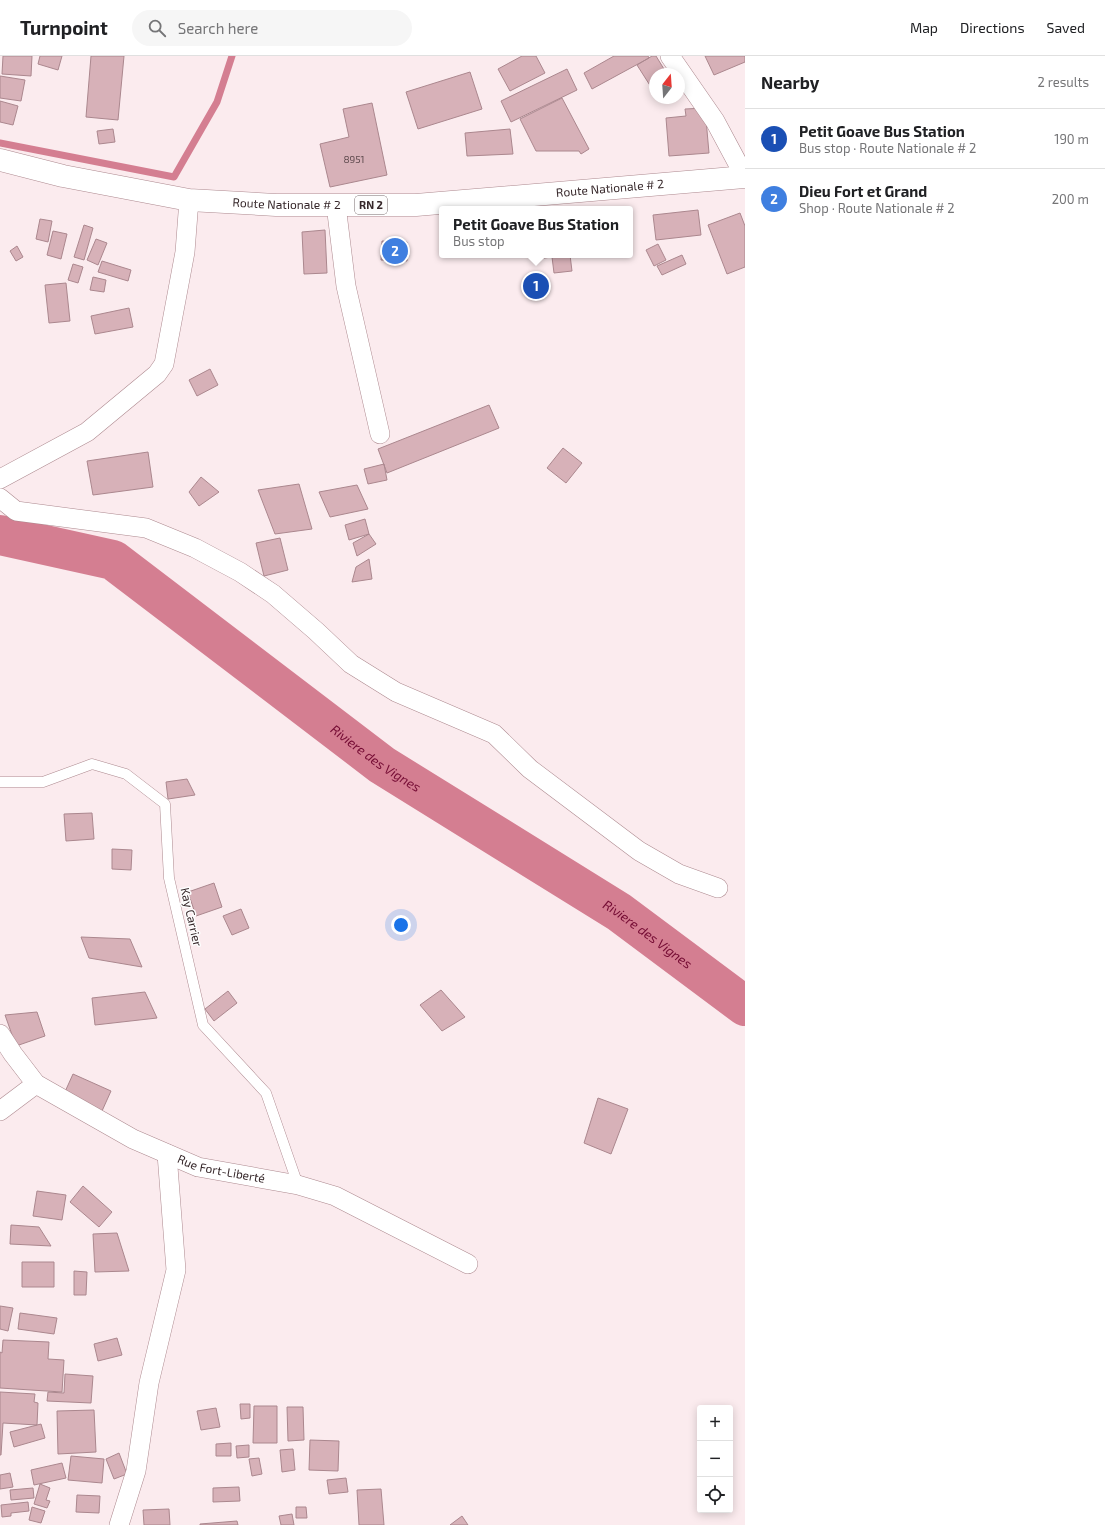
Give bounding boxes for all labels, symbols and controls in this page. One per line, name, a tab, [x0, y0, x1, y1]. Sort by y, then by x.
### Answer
search box	[132, 10, 412, 46]
text: Turnpoint	[20, 16, 108, 39]
icon: search	[146, 17, 168, 39]
text: Search here	[178, 19, 258, 37]
text: Map	[910, 19, 938, 36]
text: Directions	[960, 19, 1025, 36]
text: Saved	[1047, 19, 1085, 36]
north arrow	[649, 68, 685, 104]
text: Nearby	[761, 72, 819, 92]
text: 2 results	[1037, 74, 1089, 90]
text: Petit Goave Bus Station	[799, 122, 965, 140]
text: 1	[771, 131, 777, 147]
text: 190 m	[1054, 131, 1089, 147]
text: Bus stop · Route Nationale # 2	[799, 140, 976, 156]
house number: 8951	[343, 153, 365, 165]
street label: Route Nationale # 2	[555, 176, 665, 199]
text: Dieu Fort et Grand	[799, 182, 927, 200]
text: 2	[770, 191, 778, 207]
text: 200 m	[1052, 191, 1089, 207]
street label: Route Nationale # 2	[232, 195, 341, 211]
road number: RN 2	[355, 196, 387, 214]
text: Shop · Route Nationale # 2	[799, 200, 955, 216]
popup	[439, 206, 633, 258]
text: Petit Goave Bus Station	[453, 215, 619, 233]
text: Bus stop	[453, 233, 505, 249]
pin: 2	[382, 236, 408, 266]
pin: 1	[523, 271, 549, 301]
water label: Riviere des Vignes	[328, 721, 424, 795]
street label: Kay Carrier	[178, 886, 206, 948]
water label: Riviere des Vignes	[600, 896, 696, 972]
your location	[391, 915, 411, 935]
street label: Rue Fort-Liberté	[176, 1151, 266, 1185]
map controls	[697, 1405, 733, 1513]
button: +	[697, 1405, 733, 1441]
button: −	[697, 1441, 733, 1477]
button: locate	[697, 1477, 733, 1513]

